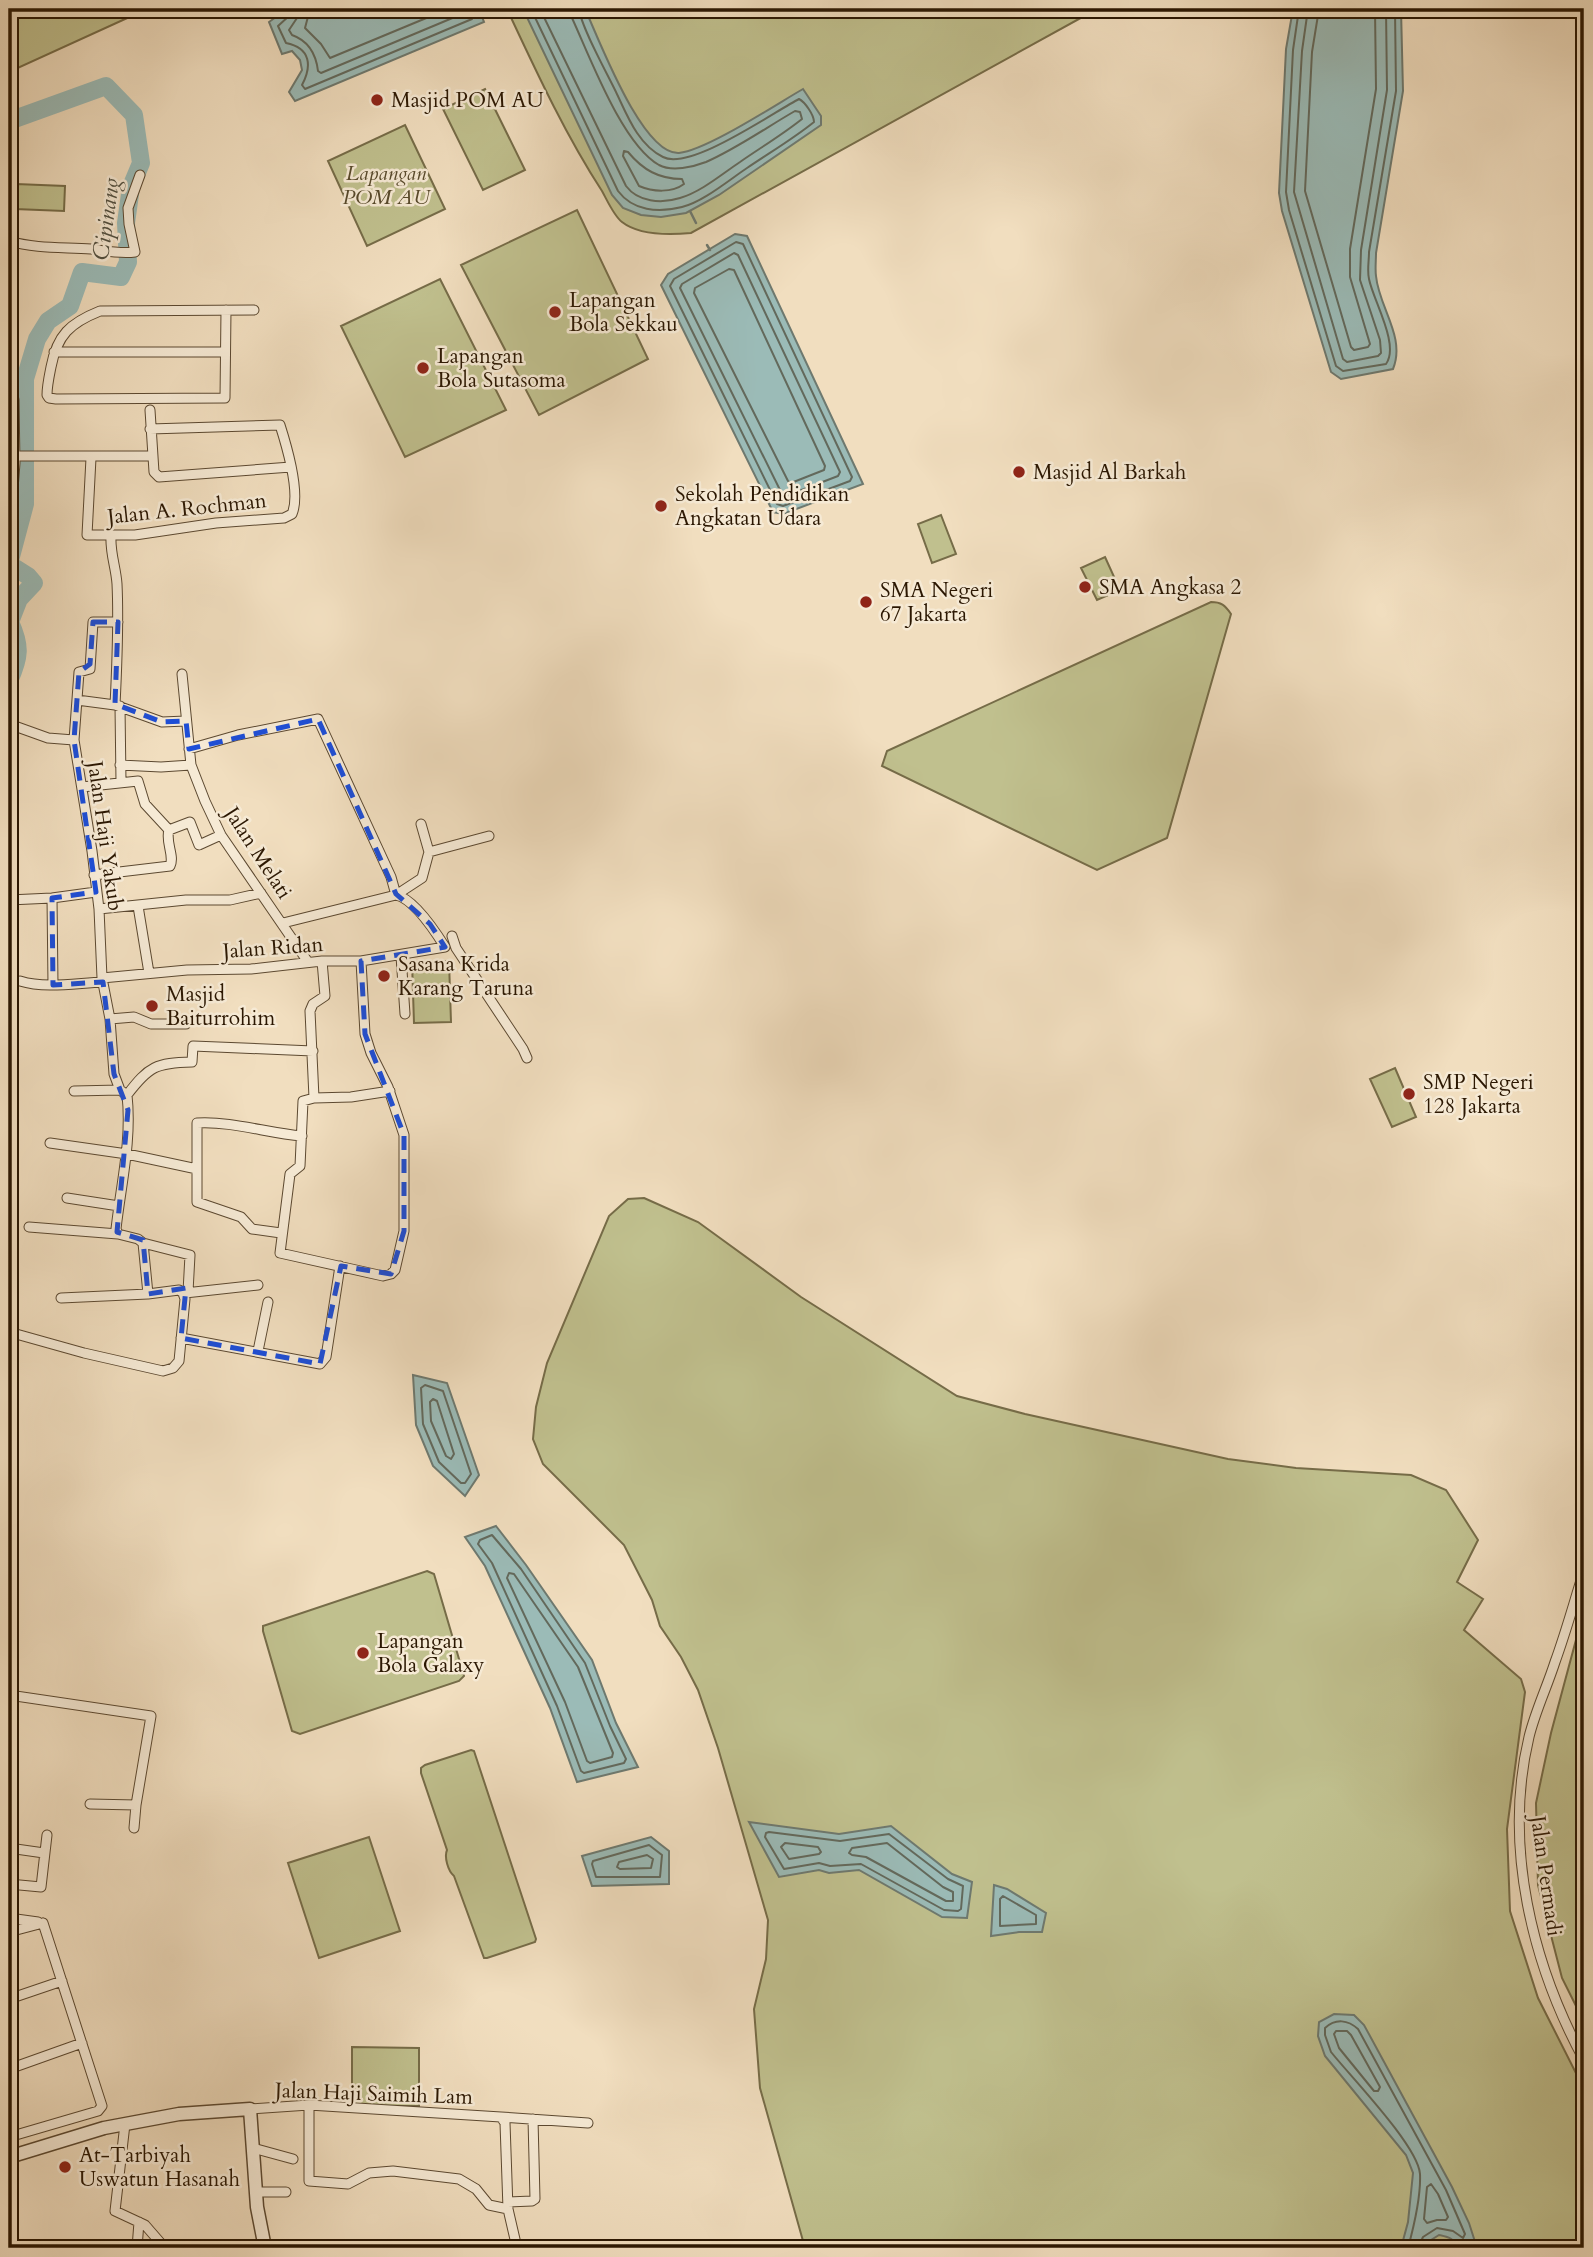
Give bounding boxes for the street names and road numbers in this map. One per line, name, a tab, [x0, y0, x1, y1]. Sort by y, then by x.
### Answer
street label: Jalan A. Rochman	[103, 486, 268, 532]
street label: Jalan Haji Yakub	[80, 756, 130, 913]
street label: Jalan Melati	[216, 799, 299, 905]
street label: Jalan Ridan	[219, 930, 324, 966]
street label: Jalan Permadi	[1523, 1811, 1569, 1938]
street label: Jalan Haji Saimih Lam	[271, 2076, 474, 2112]

